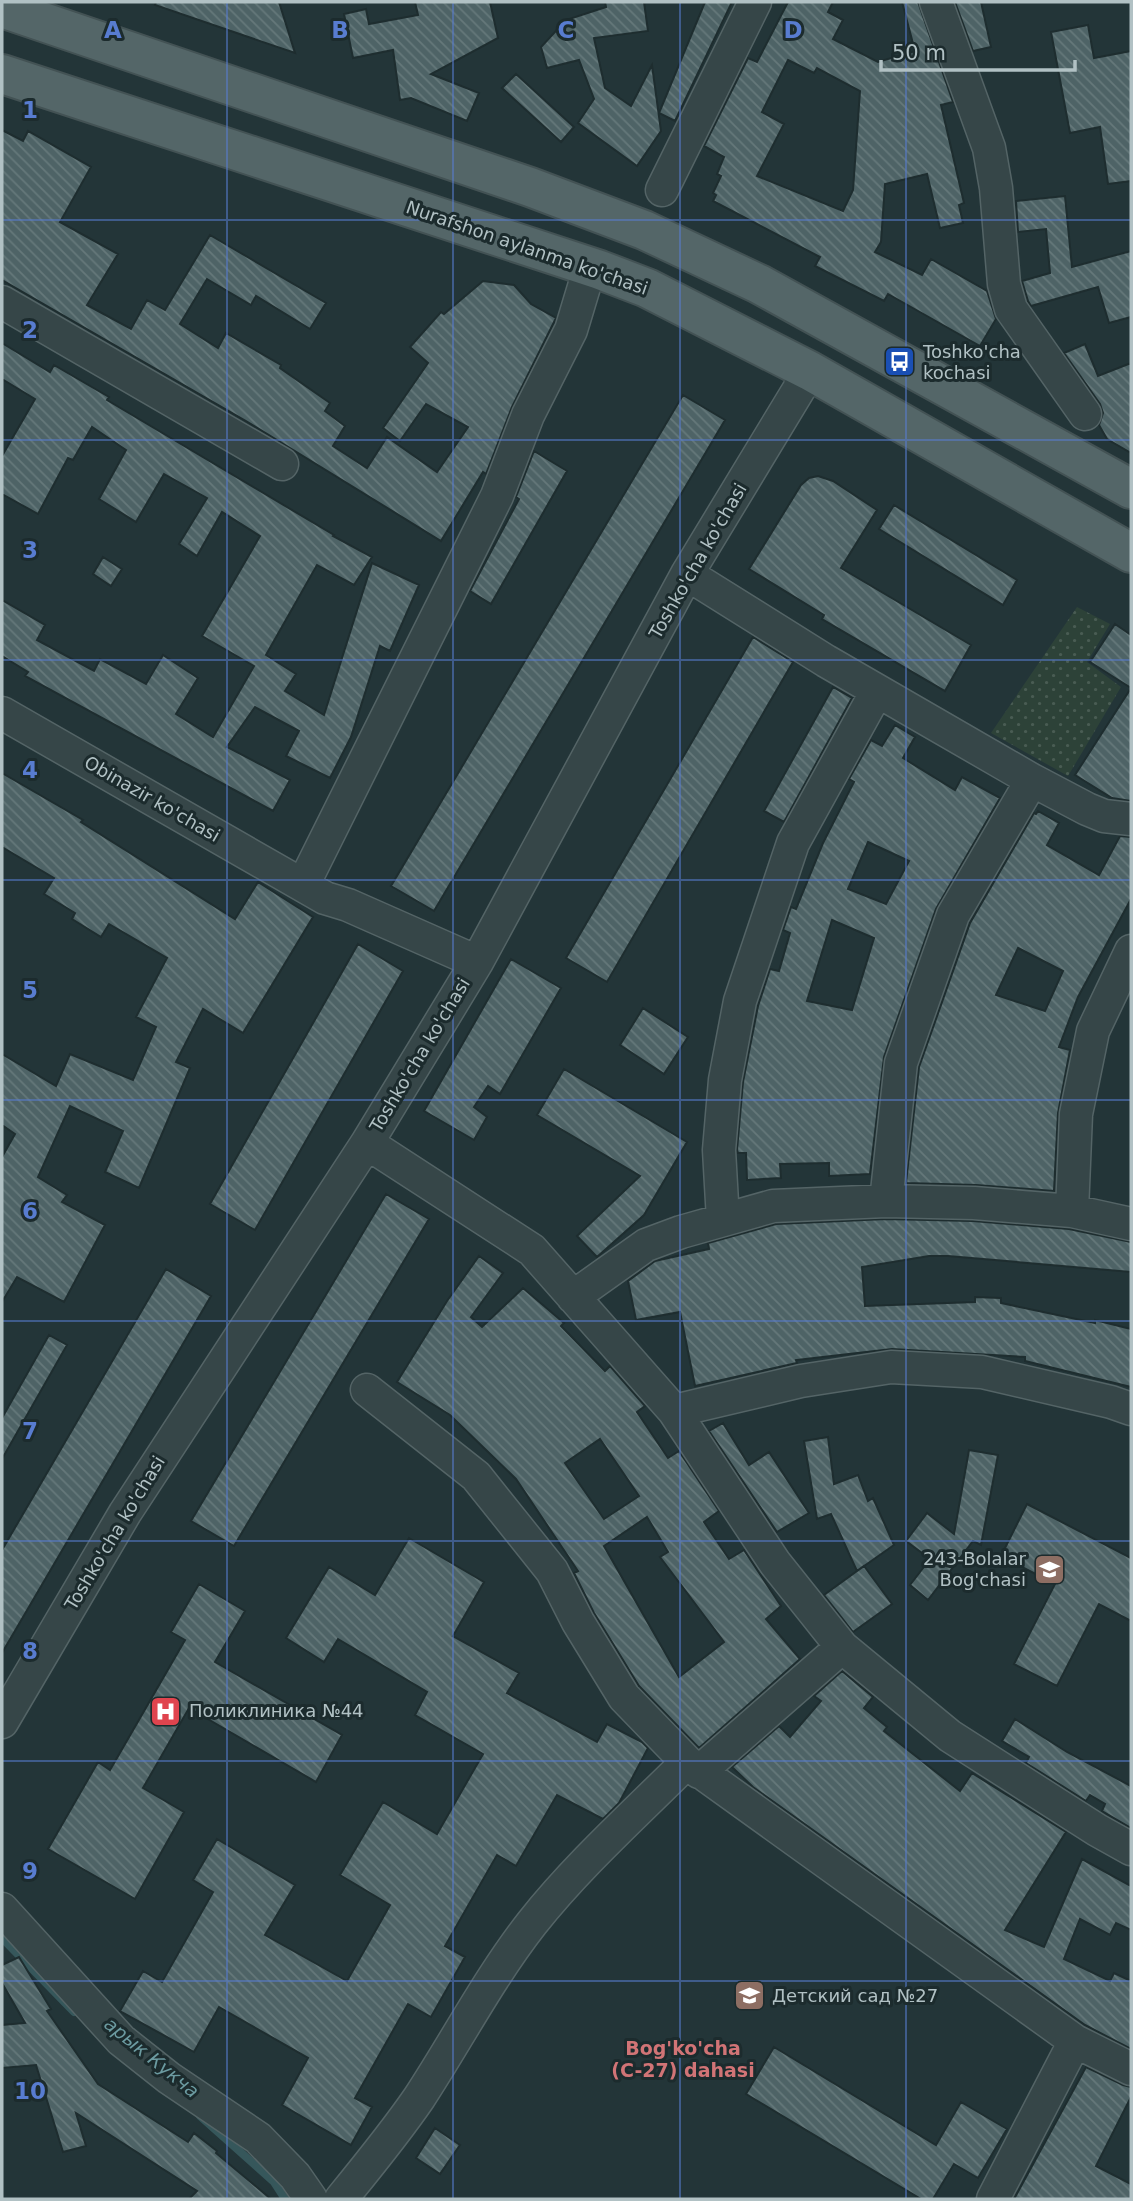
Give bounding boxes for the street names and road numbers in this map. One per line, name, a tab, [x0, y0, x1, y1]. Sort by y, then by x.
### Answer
street label: Nurafshon aylanma ko'chasi	[403, 196, 651, 299]
street label: Toshko'cha ko'chasi	[644, 479, 751, 643]
street label: Obinazir ko'chasi	[81, 751, 224, 846]
street label: Toshko'cha ko'chasi	[365, 974, 474, 1136]
street label: Toshko'cha ko'chasi	[60, 1452, 169, 1614]

